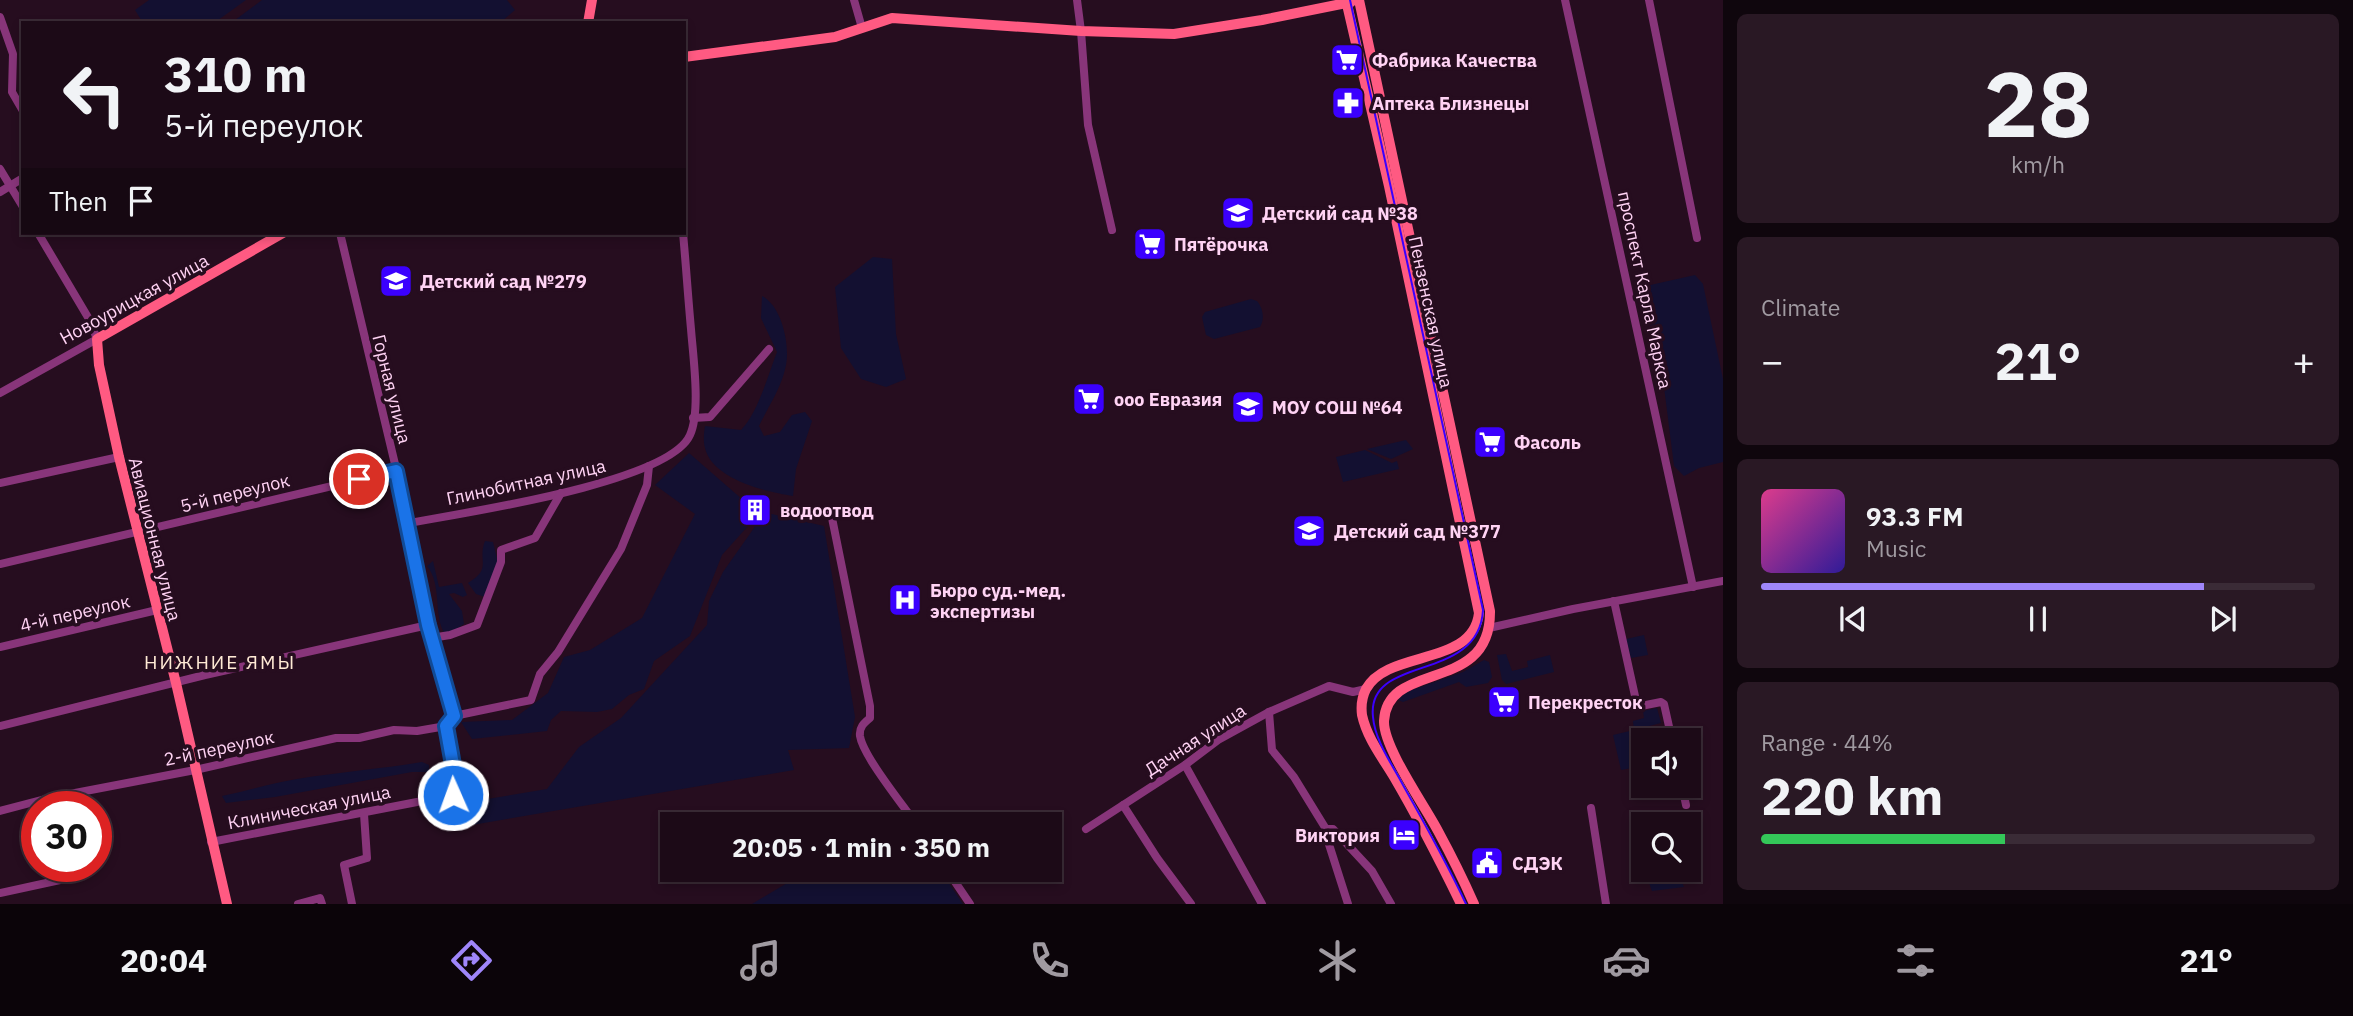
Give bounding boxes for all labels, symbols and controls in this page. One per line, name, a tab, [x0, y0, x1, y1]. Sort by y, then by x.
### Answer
supermarket icon: Фабрика Качества	[1328, 41, 1366, 79]
text: 310 m	[164, 42, 308, 105]
text: 28	[1983, 44, 2093, 162]
icon: left	[49, 49, 140, 140]
place label: Фабрика Качества	[1372, 49, 1537, 72]
pharmacy icon: Аптека Близнецы	[1329, 84, 1367, 122]
place label: Аптека Близнецы	[1372, 92, 1529, 115]
text: 5-й переулок	[164, 104, 363, 146]
text: km/h	[2011, 149, 2065, 179]
icon: arrive	[122, 182, 160, 220]
text: Then	[49, 184, 108, 218]
street label: проспект Карла Маркса	[1613, 189, 1677, 391]
school or university icon: Детский сад №38	[1219, 194, 1257, 232]
place label: Детский сад №38	[1262, 202, 1418, 225]
supermarket icon: Пятёрочка	[1131, 225, 1169, 263]
place label: Пятёрочка	[1174, 233, 1268, 256]
street label: Пензенская улица	[1404, 234, 1458, 390]
street label: Новоурицкая улица	[56, 248, 213, 349]
school or university icon: Детский сад №279	[377, 262, 415, 300]
place label: Детский сад №279	[420, 270, 587, 293]
text: Climate	[1761, 292, 1840, 322]
text: 21°	[1995, 327, 2081, 394]
street label: Горная улица	[367, 332, 417, 446]
text: −	[1761, 336, 1784, 385]
text: +	[2292, 336, 2315, 385]
supermarket icon: ооо Евразия	[1070, 380, 1108, 418]
place label: ооо Евразия	[1114, 388, 1222, 411]
school or university icon: МОУ СОШ №64	[1229, 388, 1267, 426]
place label: МОУ СОШ №64	[1272, 396, 1403, 419]
supermarket icon: Фасоль	[1471, 423, 1509, 461]
place label: Фасоль	[1514, 431, 1581, 454]
pin	[329, 449, 389, 509]
street label: Глинобитная улица	[444, 454, 608, 510]
street label: Авиационная улица	[124, 455, 187, 624]
icon: arrive	[340, 460, 378, 498]
street label: 5-й переулок	[178, 468, 292, 518]
building icon: водоотвод	[736, 491, 774, 529]
place label: водоотвод	[780, 499, 874, 522]
text: 93.3 FM	[1866, 499, 1964, 533]
school or university icon: Детский сад №377	[1290, 512, 1328, 550]
place label: Детский сад №377	[1334, 520, 1501, 543]
text: Music	[1866, 533, 1926, 563]
place label: Бюро суд.-мед. экспертизы	[930, 579, 1066, 623]
hospital icon: Бюро суд.-мед. экспертизы	[886, 581, 924, 619]
street label: 4-й переулок	[18, 589, 132, 637]
icon: previous	[1834, 600, 1872, 638]
icon: pause	[2019, 600, 2057, 638]
icon: next	[2204, 600, 2242, 638]
district label: НИЖНИЕ ЯМЫ	[144, 650, 296, 674]
supermarket icon: Перекресток	[1485, 683, 1523, 721]
place label: Перекресток	[1528, 691, 1643, 714]
street label: Дачная улица	[1140, 699, 1250, 781]
street label: 2-й переулок	[162, 725, 276, 771]
text: Range · 44%	[1761, 727, 1893, 757]
map controls	[1631, 728, 1701, 882]
button: sound	[1631, 728, 1701, 798]
position arrow	[416, 758, 490, 832]
text: 220 km	[1761, 762, 1943, 829]
street label: Клиническая улица	[226, 780, 393, 834]
speed limit sign: 30	[21, 791, 112, 882]
button: search	[1631, 812, 1701, 882]
hotel icon: Виктория	[1385, 816, 1423, 854]
place label: Виктория	[1295, 824, 1380, 847]
text: 20:05 · 1 min · 350 m	[732, 830, 990, 864]
public building icon: СДЭК	[1468, 844, 1506, 882]
place label: СДЭК	[1512, 852, 1563, 875]
icon: directions	[447, 936, 496, 985]
icon: music	[736, 936, 785, 985]
icon: phone	[1025, 936, 1074, 985]
icon: climate	[1313, 936, 1362, 985]
icon: car	[1602, 936, 1651, 985]
icon: filters	[1891, 936, 1940, 985]
text: 20:04	[120, 939, 207, 981]
text: 21°	[2180, 939, 2233, 981]

